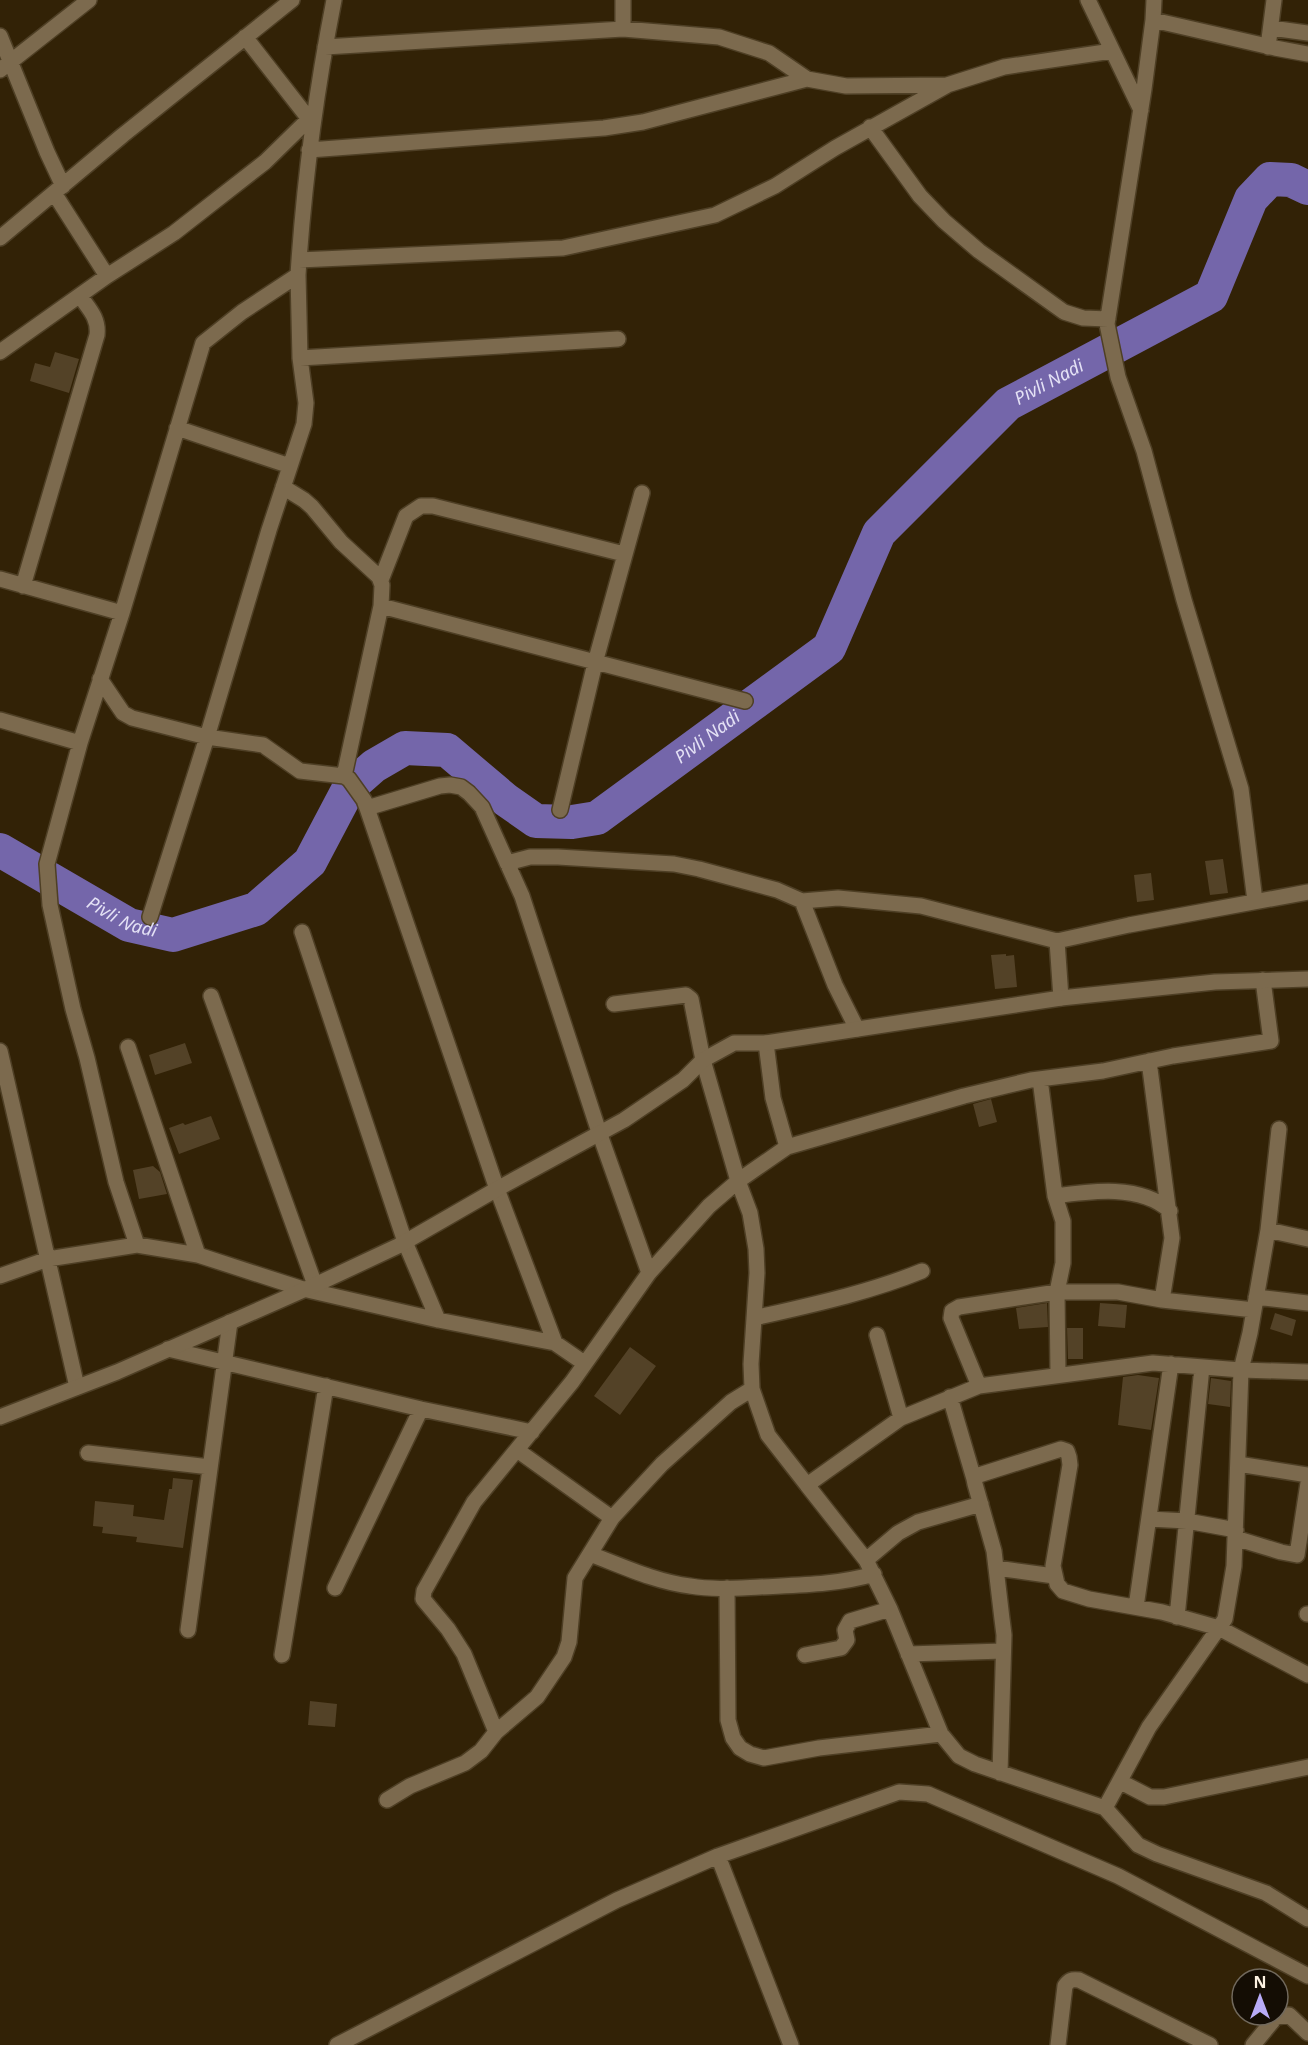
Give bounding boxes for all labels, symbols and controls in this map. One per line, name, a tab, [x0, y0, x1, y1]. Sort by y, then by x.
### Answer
water label: Pivli Nadi	[1010, 353, 1088, 410]
water label: Pivli Nadi	[669, 704, 745, 768]
water label: Pivli Nadi	[83, 890, 160, 942]
north arrow	[1230, 1967, 1290, 2027]
text: N	[1253, 1971, 1267, 1993]

